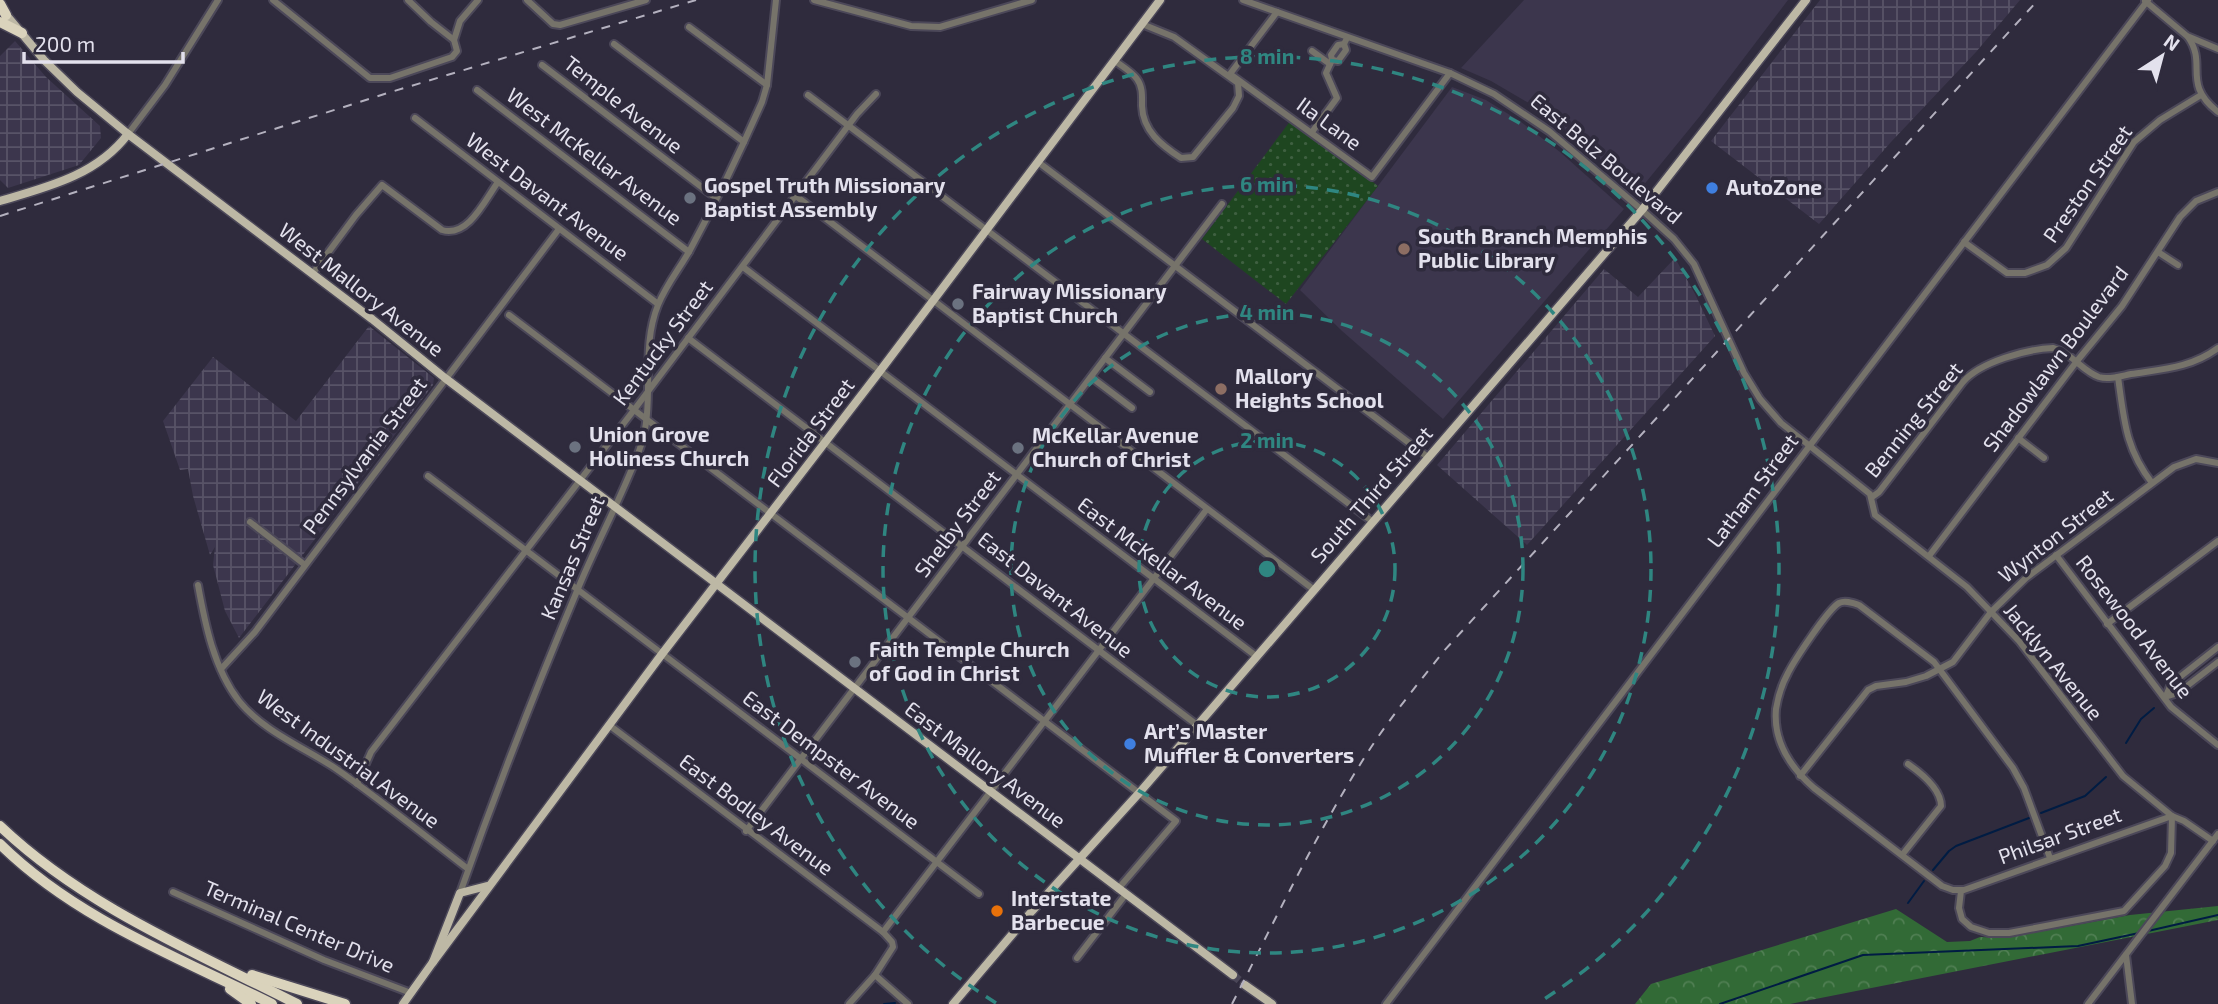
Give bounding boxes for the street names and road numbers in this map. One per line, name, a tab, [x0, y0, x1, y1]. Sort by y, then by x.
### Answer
street label: Temple Avenue	[560, 50, 688, 158]
street label: West McKellar Avenue	[502, 82, 687, 230]
street label: East Belz Boulevard	[1526, 87, 1688, 228]
street label: Ila Lane	[1293, 91, 1367, 155]
street label: Preston Street	[2037, 120, 2136, 247]
street label: West Davant Avenue	[462, 127, 634, 265]
street label: West Mallory Avenue	[275, 217, 449, 361]
street label: Shadowlawn Boulevard	[1977, 260, 2133, 456]
street label: Kentucky Street	[607, 275, 717, 410]
street label: Benning Street	[1859, 356, 1967, 482]
street label: Pennsylvania Street	[297, 372, 431, 538]
street label: Florida Street	[761, 373, 859, 491]
street label: South Third Street	[1305, 421, 1437, 567]
street label: Latham Street	[1701, 428, 1803, 552]
street label: Shelby Street	[909, 465, 1005, 581]
street label: Wynton Street	[1993, 482, 2117, 587]
street label: East McKellar Avenue	[1073, 491, 1252, 635]
street label: Kansas Street	[534, 492, 609, 623]
street label: East Davant Avenue	[974, 526, 1138, 662]
street label: Rosewood Avenue	[2072, 550, 2199, 703]
street label: Jacklyn Avenue	[1999, 598, 2109, 725]
street label: West Industrial Avenue	[253, 683, 445, 833]
street label: East Dempster Avenue	[739, 684, 925, 833]
street label: East Mallory Avenue	[901, 695, 1071, 832]
street label: East Bodley Avenue	[675, 748, 839, 880]
street label: Philsar Street	[1994, 801, 2124, 868]
street label: Terminal Center Drive	[201, 874, 399, 977]

